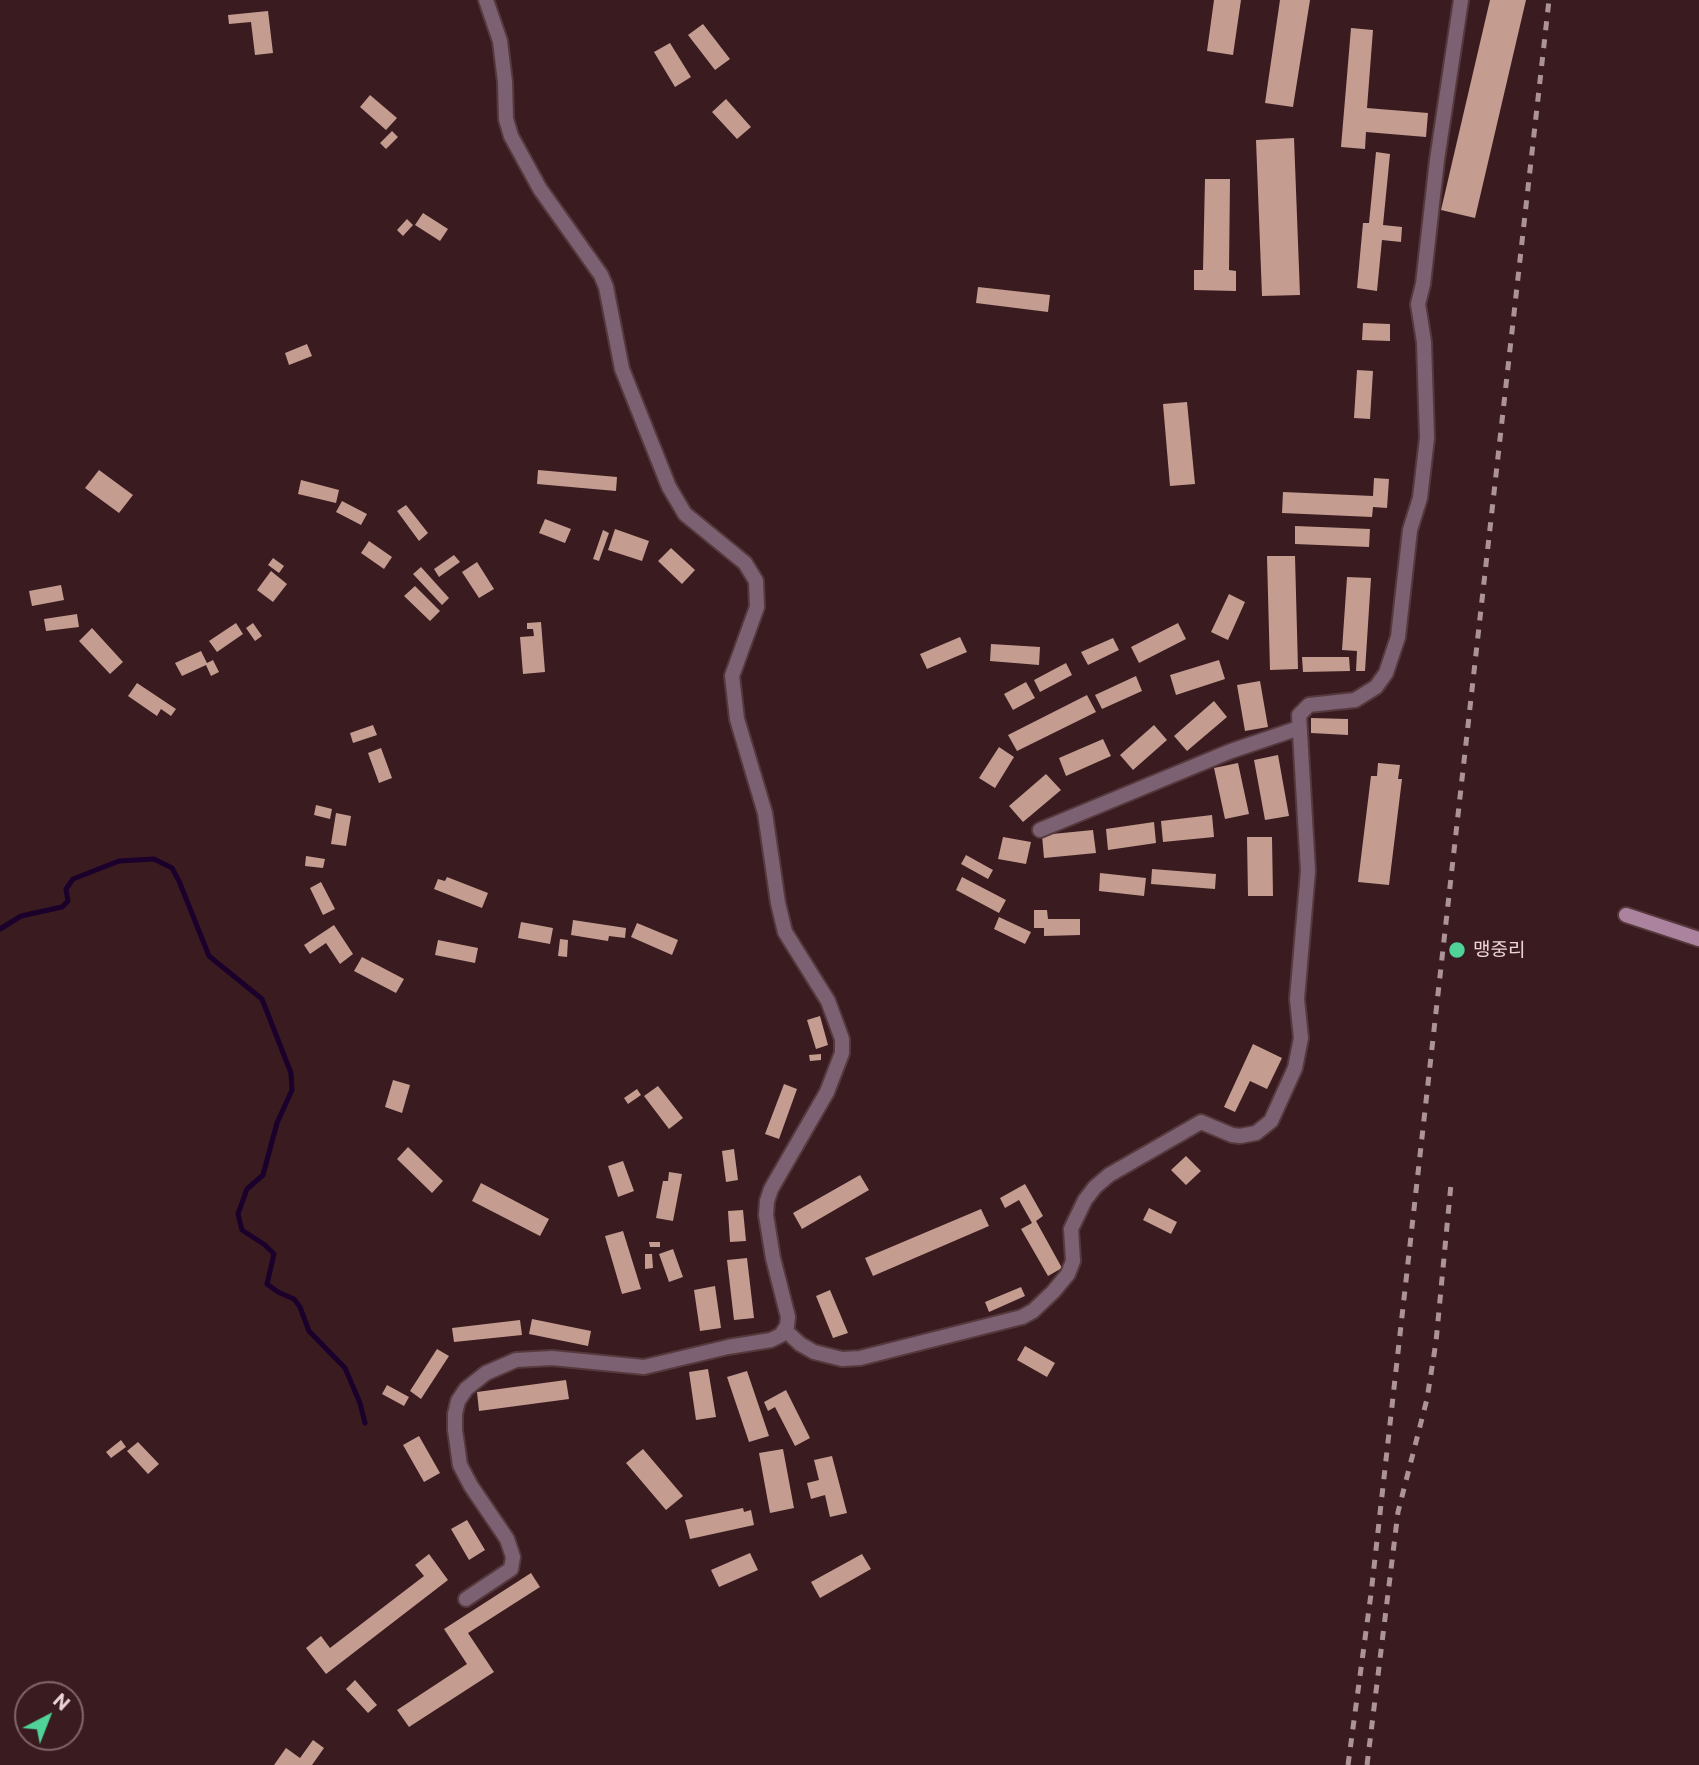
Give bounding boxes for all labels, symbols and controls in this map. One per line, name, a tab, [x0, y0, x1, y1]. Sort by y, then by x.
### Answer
place label: 맹중리	[1473, 939, 1525, 961]
marker: 맹중리	[1447, 940, 1467, 960]
north arrow	[14, 1681, 84, 1751]
text: N	[49, 1688, 75, 1715]

